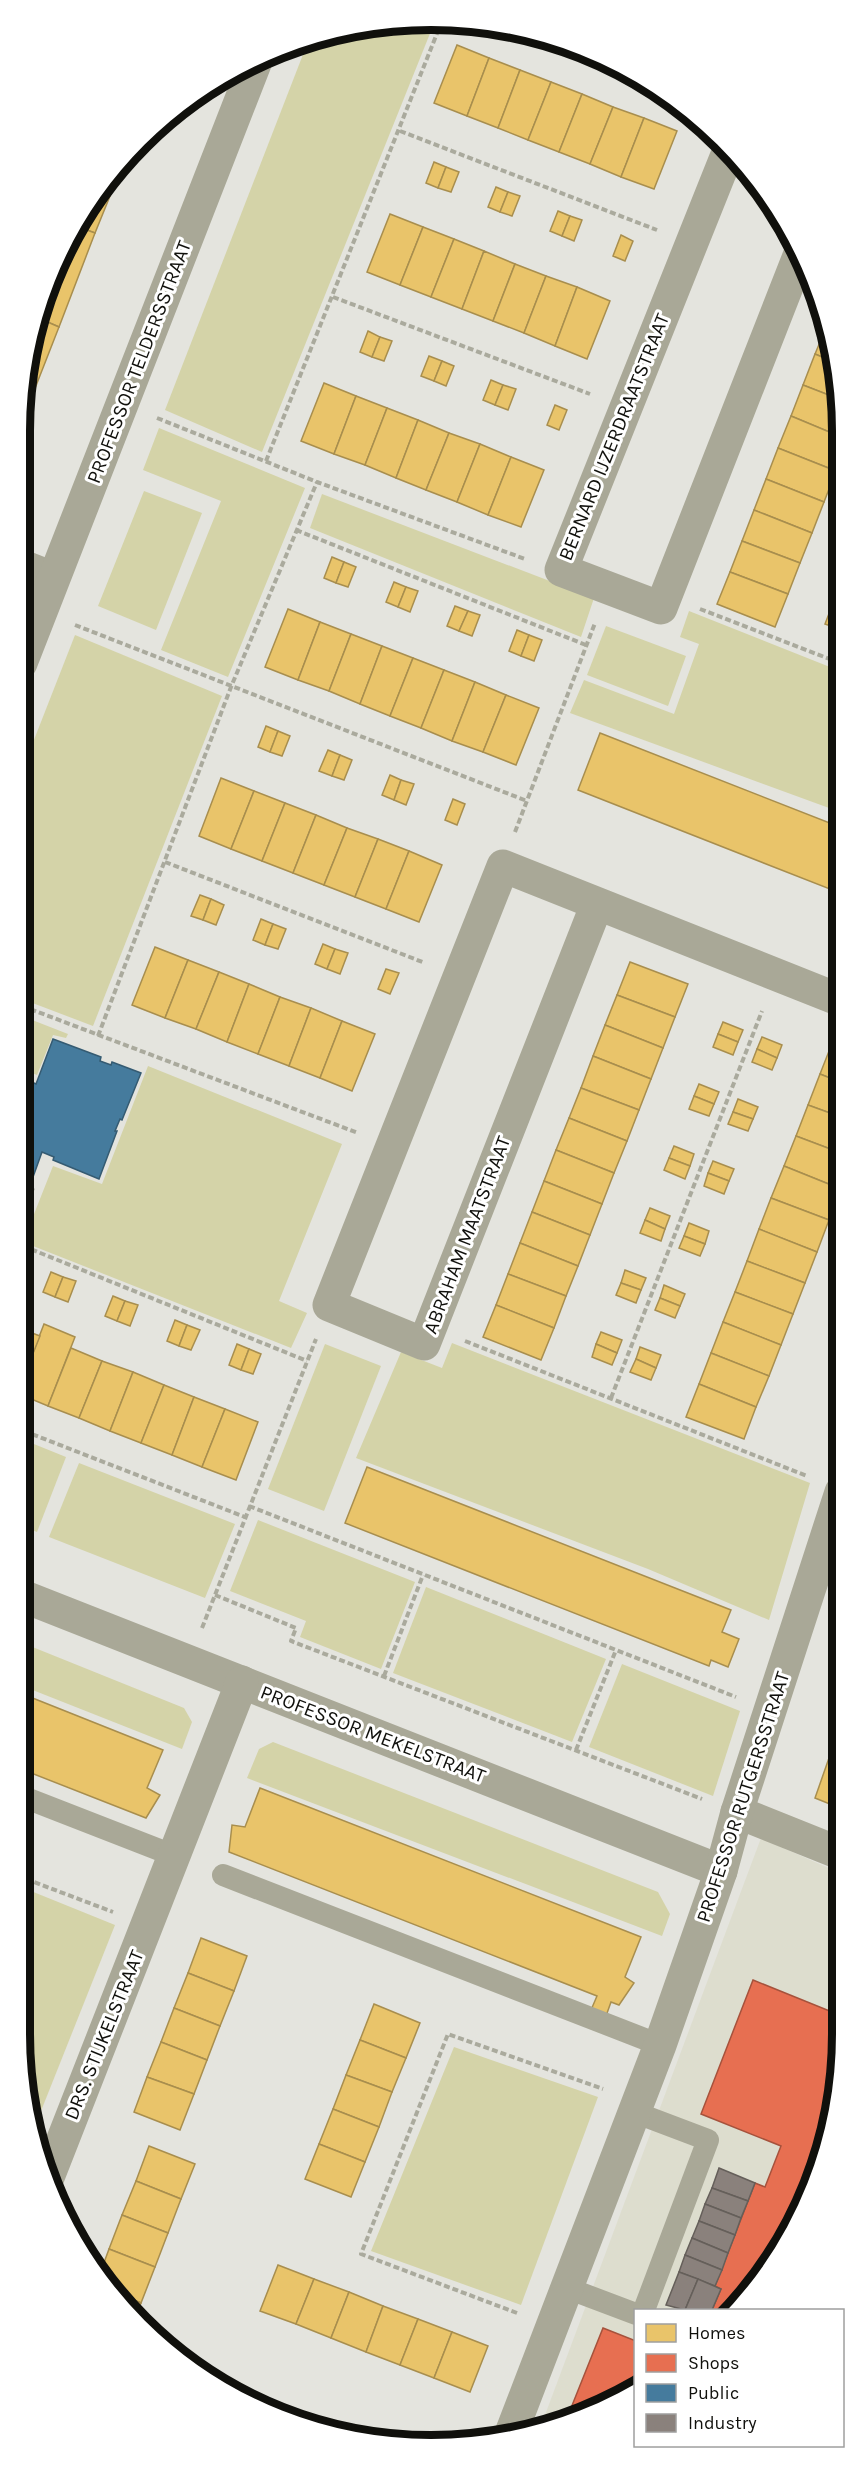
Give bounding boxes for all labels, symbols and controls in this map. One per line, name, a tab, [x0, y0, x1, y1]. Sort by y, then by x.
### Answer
street label: PROFESSOR TELDERSSTRAAT	[82, 237, 196, 487]
street label: BERNARD IJZERDRAATSTRAAT	[554, 310, 674, 564]
street label: ABRAHAM MAATSTRAAT	[419, 1133, 515, 1337]
street label: PROFESSOR RUTGERSSTRAAT	[692, 1669, 794, 1925]
street label: PROFESSOR MEKELSTRAAT	[257, 1680, 489, 1788]
street label: DRS. STIJKELSTRAAT	[59, 1947, 149, 2123]
legend	[634, 2309, 844, 2447]
text: Homes	[688, 2322, 745, 2344]
text: Shops	[688, 2352, 740, 2374]
text: Public	[688, 2382, 739, 2404]
text: Industry	[688, 2412, 757, 2434]

